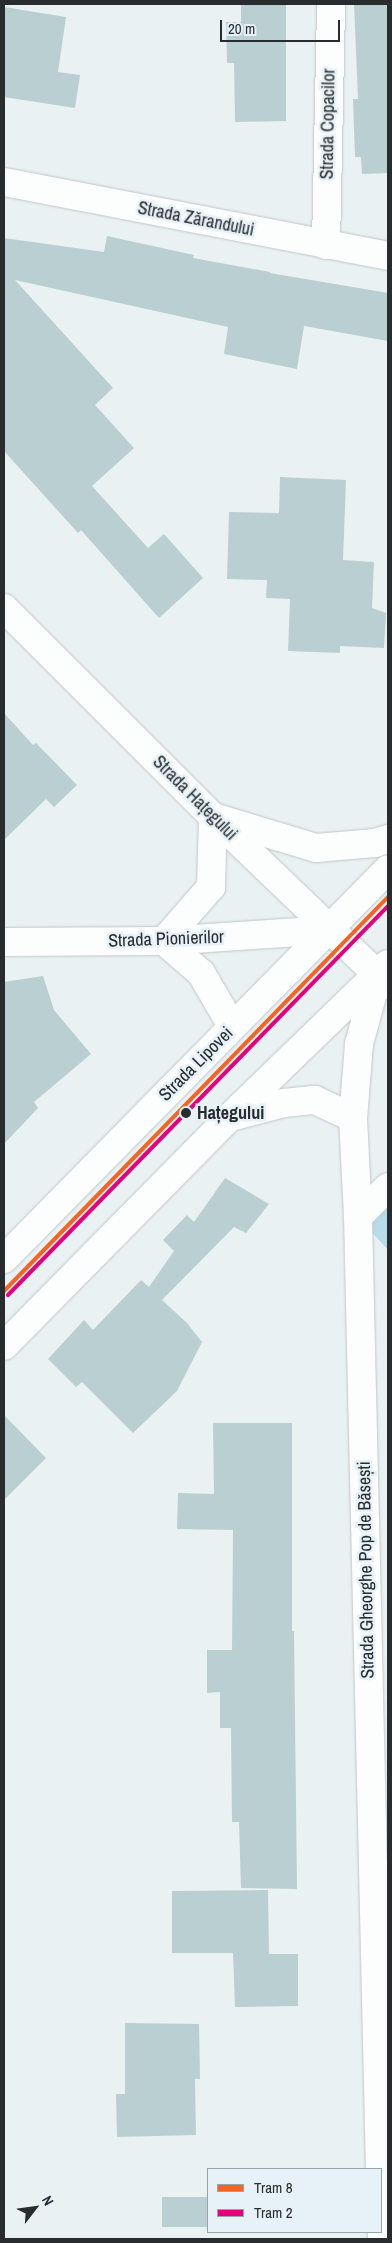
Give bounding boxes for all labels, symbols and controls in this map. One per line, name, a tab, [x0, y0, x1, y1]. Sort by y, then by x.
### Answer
scale bar	[222, 10, 342, 42]
text: 20 m	[228, 18, 255, 39]
street label: Strada Copacilor	[316, 68, 340, 180]
street label: Strada Zărandului	[136, 197, 256, 241]
street label: Strada Hațegului	[148, 751, 242, 845]
street label: Strada Pionierilor	[108, 926, 224, 952]
street label: Strada Lipovei	[154, 1022, 238, 1106]
place label: Hațegului	[197, 1102, 264, 1124]
marker: Hațegului	[179, 1106, 193, 1120]
street label: Strada Gheorghe Pop de Băsești	[353, 1461, 379, 1679]
legend	[207, 2168, 382, 2233]
text: Tram 8	[254, 2177, 293, 2198]
north arrow	[10, 2183, 60, 2233]
text: N	[38, 2192, 58, 2209]
text: Tram 2	[254, 2202, 293, 2223]

